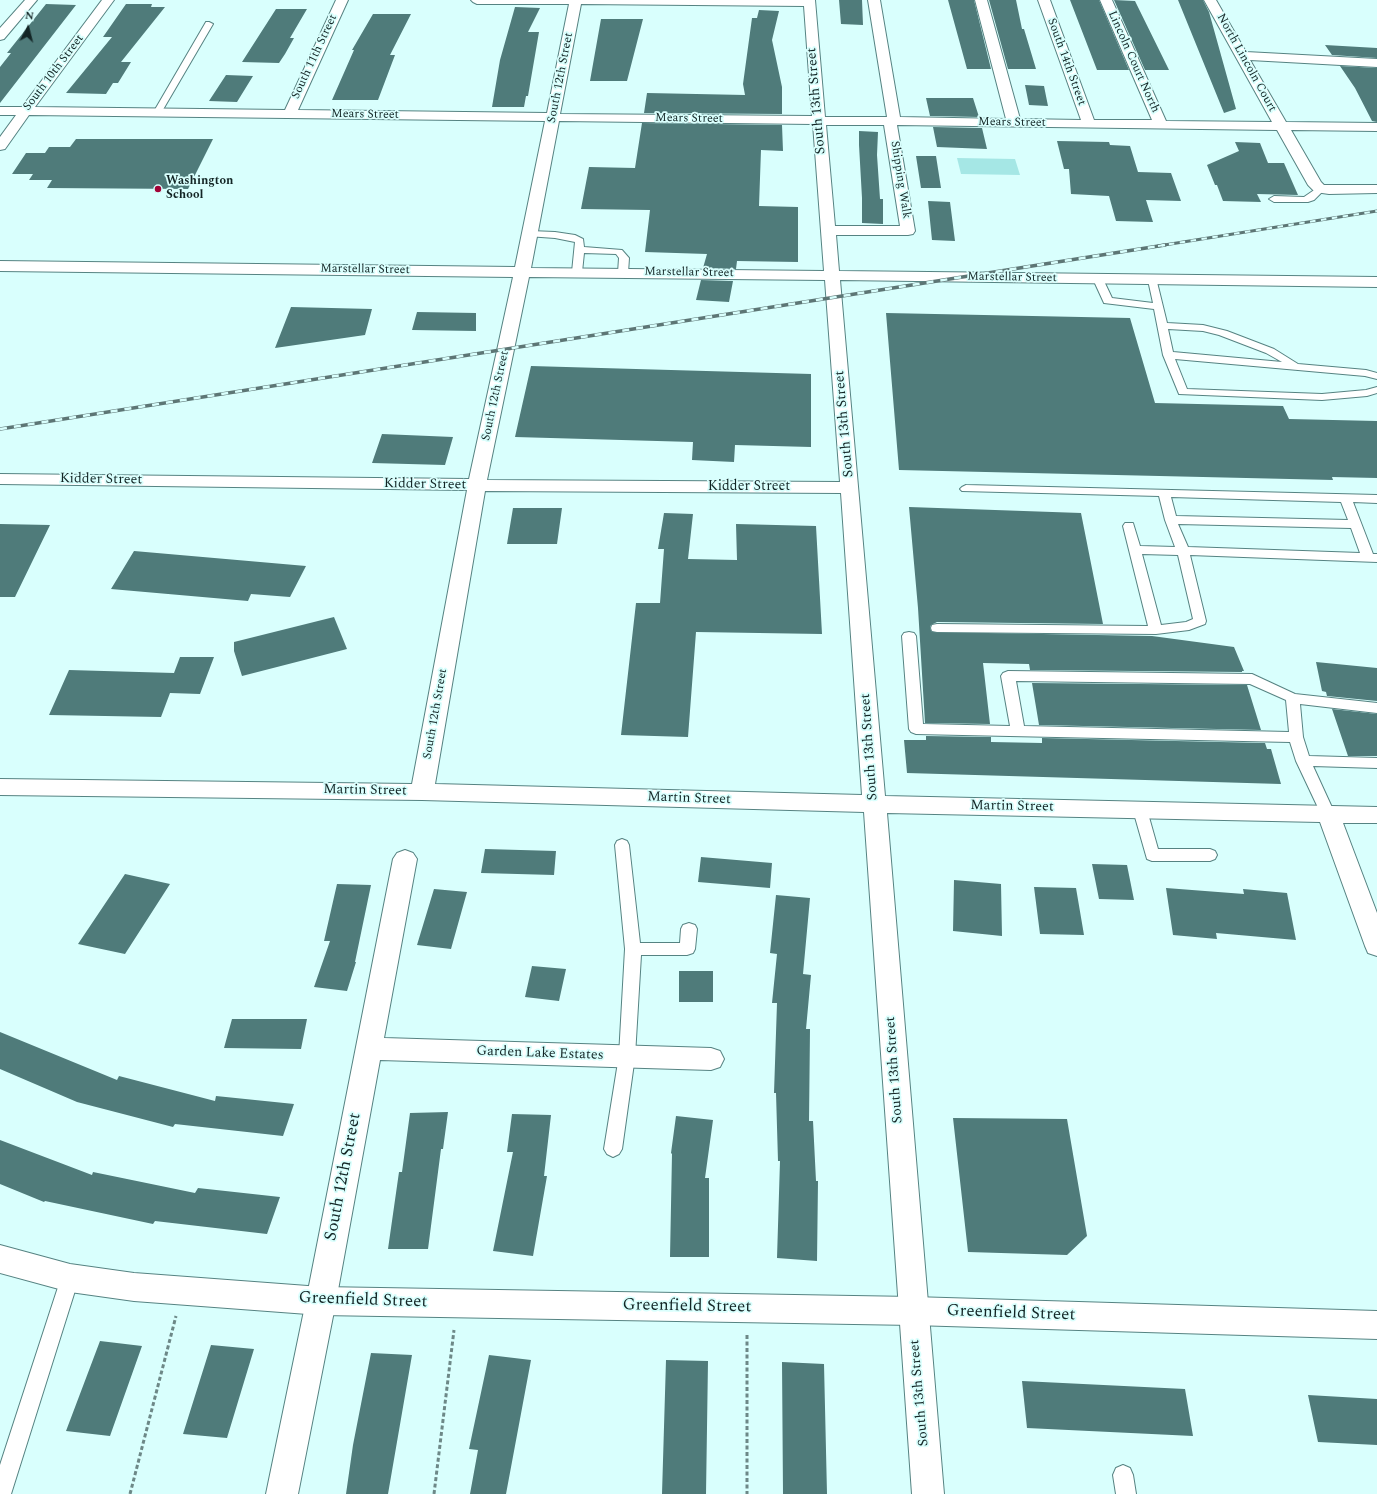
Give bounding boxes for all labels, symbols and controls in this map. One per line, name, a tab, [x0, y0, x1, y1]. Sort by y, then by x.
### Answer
text: N	[24, 7, 35, 25]
north arrow	[8, 8, 48, 48]
street label: Lincoln Court North	[1104, 9, 1162, 115]
street label: North Lincoln Court	[1213, 11, 1279, 115]
street label: South 11th Street	[289, 12, 341, 102]
street label: South 14th Street	[1044, 16, 1088, 108]
street label: South 10th Street	[21, 32, 87, 114]
street label: South 12th Street	[545, 32, 577, 124]
street label: South 13th Street	[804, 47, 830, 155]
street label: Mears Street	[331, 107, 399, 123]
street label: Mears Street	[655, 111, 723, 127]
street label: Mears Street	[978, 115, 1046, 131]
street label: Shipping Walk	[887, 140, 913, 220]
place label: Washington School	[166, 175, 233, 203]
marker: Washington School	[153, 184, 163, 194]
street label: Marstellar Street	[320, 262, 410, 278]
street label: Marstellar Street	[644, 265, 734, 281]
street label: Marstellar Street	[967, 270, 1057, 286]
street label: South 12th Street	[479, 350, 513, 442]
street label: South 13th Street	[832, 370, 858, 478]
street label: Kidder Street	[60, 471, 142, 489]
street label: Kidder Street	[384, 476, 466, 494]
street label: Kidder Street	[708, 479, 790, 495]
street label: South 12th Street	[421, 668, 451, 760]
street label: South 13th Street	[858, 693, 882, 801]
street label: Martin Street	[323, 782, 407, 800]
street label: Martin Street	[647, 789, 731, 809]
street label: Martin Street	[970, 798, 1054, 816]
street label: South 13th Street	[883, 1016, 907, 1124]
street label: Garden Lake Estates	[476, 1043, 604, 1065]
street label: South 12th Street	[322, 1111, 366, 1243]
street label: Greenfield Street	[298, 1289, 428, 1313]
street label: Greenfield Street	[622, 1296, 752, 1318]
street label: Greenfield Street	[946, 1302, 1076, 1326]
street label: South 13th Street	[907, 1339, 933, 1447]

